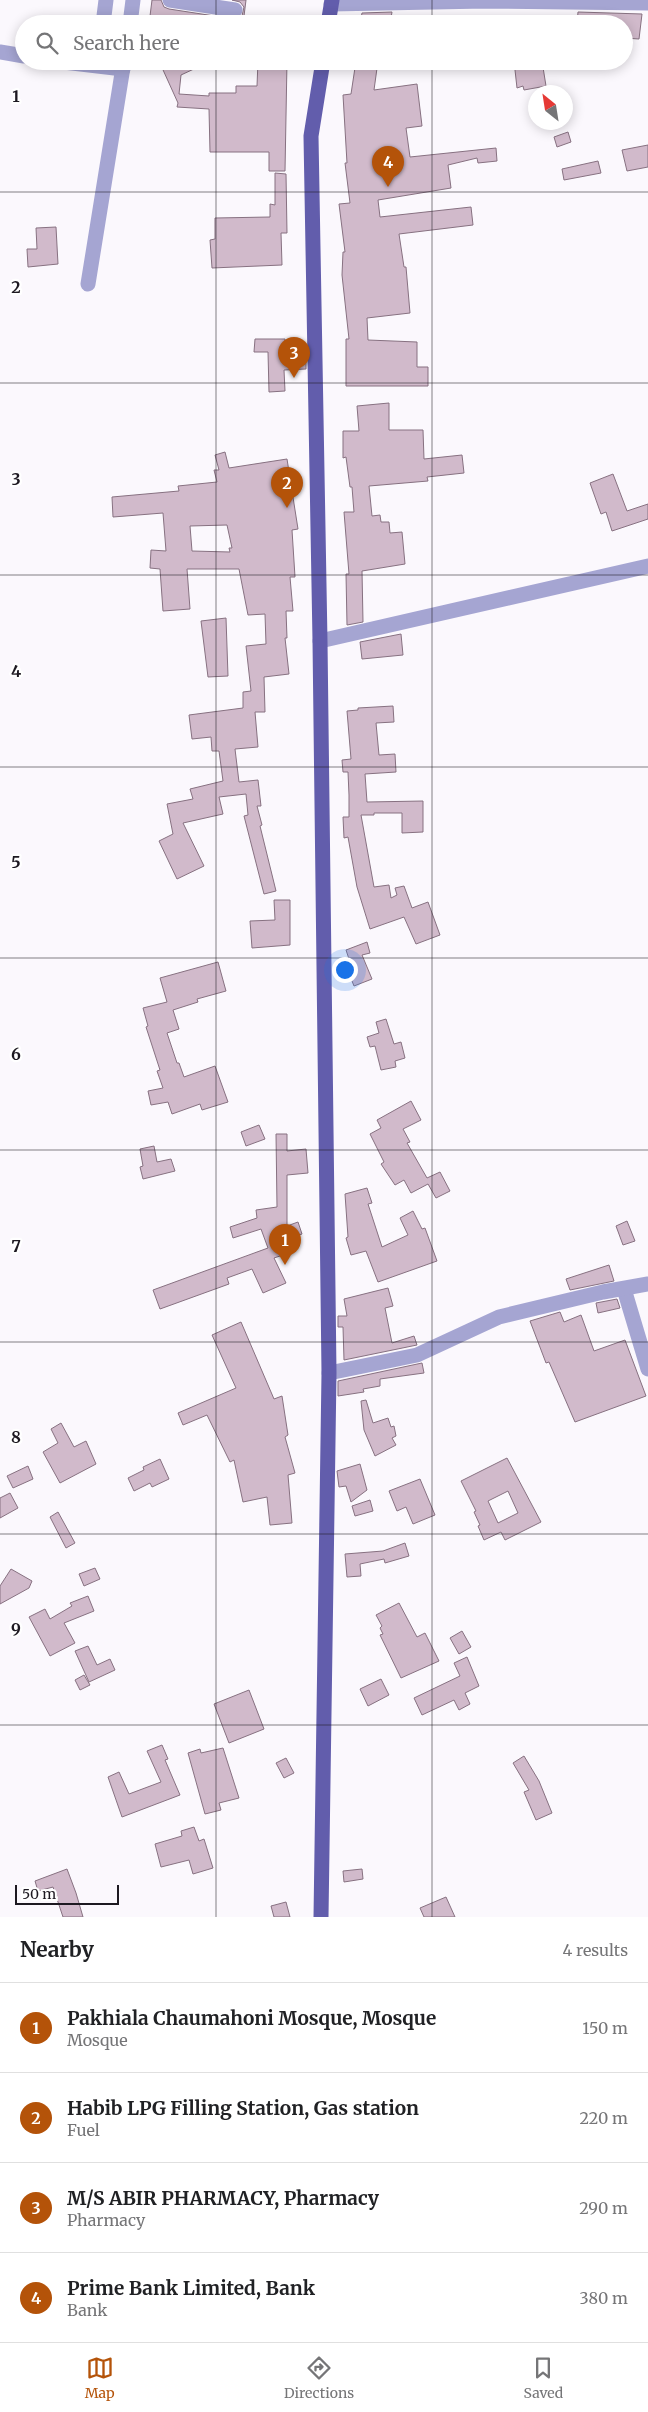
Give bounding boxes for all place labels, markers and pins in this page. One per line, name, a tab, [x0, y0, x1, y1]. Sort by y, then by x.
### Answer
pin: 4	[372, 146, 404, 187]
pin: 3	[278, 337, 310, 378]
pin: 2	[271, 467, 303, 508]
pin: 1	[269, 1224, 301, 1265]

